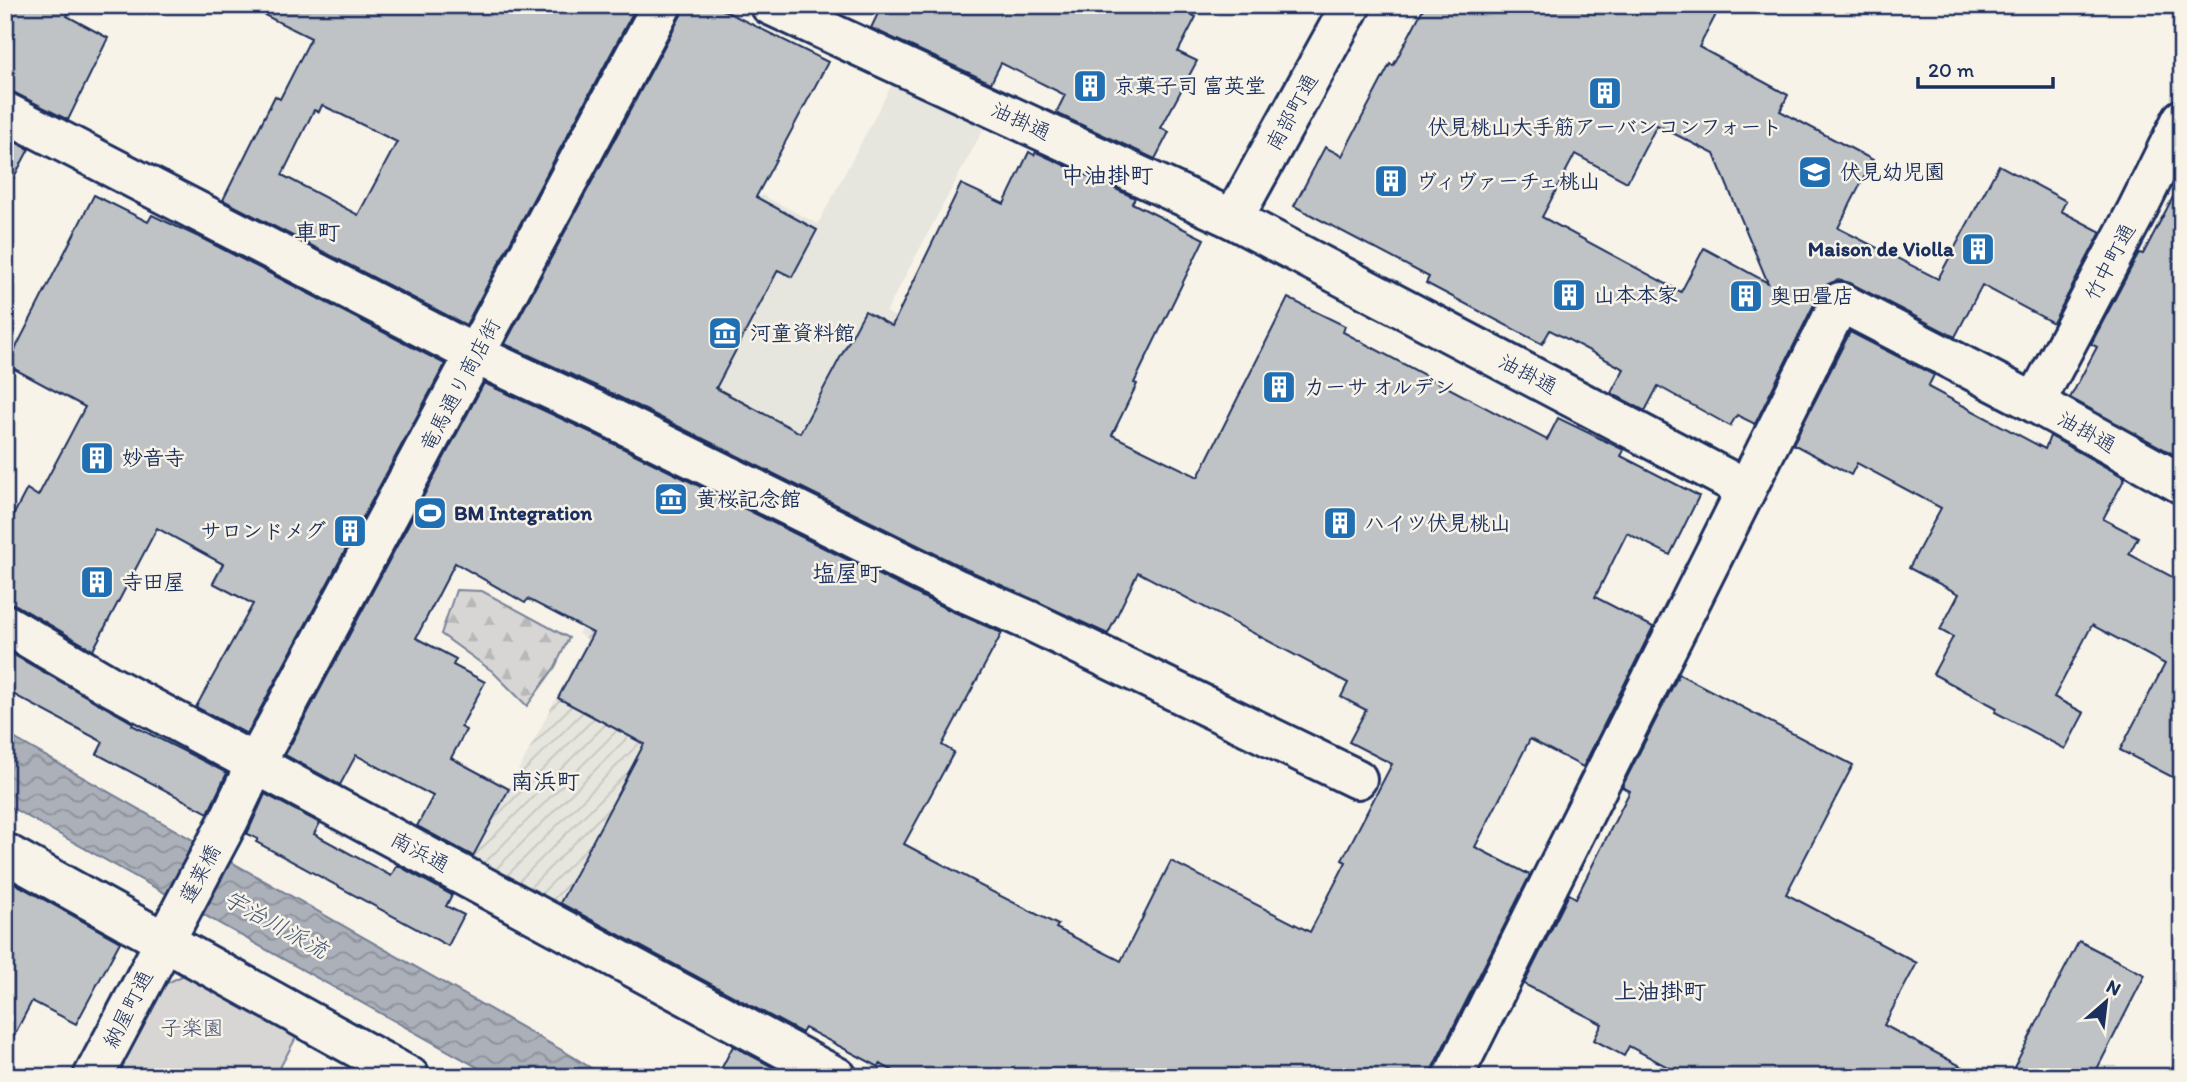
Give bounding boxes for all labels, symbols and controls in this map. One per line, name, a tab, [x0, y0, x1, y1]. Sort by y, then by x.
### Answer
scale bar	[1918, 46, 2052, 90]
text: 20 m	[1928, 57, 1975, 82]
building icon: 京菓子司 富英堂	[1071, 67, 1109, 105]
street label: 南部町通	[1260, 69, 1323, 155]
place label: 京菓子司 富英堂	[1114, 73, 1266, 98]
building icon: 伏見桃山大手筋アーバンコンフォート	[1586, 74, 1624, 112]
street label: 油掛通	[987, 96, 1055, 145]
place label: 伏見桃山大手筋アーバンコンフォート	[1428, 114, 1782, 139]
school or university icon: 伏見幼児園	[1796, 153, 1834, 191]
place label: 伏見幼児園	[1840, 159, 1945, 184]
district label: 中油掛町	[1061, 161, 1153, 189]
building icon: ヴィヴァーチェ桃山	[1372, 162, 1410, 200]
place label: ヴィヴァーチェ桃山	[1416, 168, 1601, 193]
district label: 車町	[294, 218, 340, 246]
street label: 竹中町通	[2079, 219, 2140, 305]
building icon: Maison de Violla	[1959, 230, 1997, 268]
place label: Maison de Violla	[1808, 236, 1955, 261]
building icon: 山本本家	[1550, 276, 1588, 314]
building icon: 奥田畳店	[1727, 277, 1765, 315]
place label: 山本本家	[1594, 282, 1678, 307]
place label: 奥田畳店	[1770, 283, 1854, 308]
street label: 竜馬通り商店街	[414, 314, 505, 456]
museum icon: 河童資料館	[706, 314, 744, 352]
place label: 河童資料館	[750, 320, 855, 345]
street label: 油掛通	[1495, 348, 1562, 399]
building icon: カーサ オルデン	[1260, 368, 1298, 406]
place label: カーサ オルデン	[1304, 374, 1455, 399]
street label: 油掛通	[2054, 405, 2121, 458]
building icon: 妙音寺	[78, 439, 116, 477]
place label: 妙音寺	[122, 445, 185, 470]
museum icon: 黄桜記念館	[652, 480, 690, 518]
place label: 黄桜記念館	[696, 486, 801, 511]
sports icon: BM Integration	[411, 494, 449, 532]
place label: BM Integration	[454, 500, 592, 526]
building icon: ハイツ伏見桃山	[1321, 504, 1359, 542]
place label: ハイツ伏見桃山	[1364, 510, 1511, 535]
building icon: サロンドメグ	[331, 512, 369, 550]
place label: サロンドメグ	[200, 518, 326, 543]
district label: 塩屋町	[813, 559, 882, 587]
building icon: 寺田屋	[78, 563, 116, 601]
place label: 寺田屋	[122, 569, 185, 594]
district label: 南浜町	[511, 767, 580, 795]
street label: 南浜通	[387, 826, 454, 877]
street label: 蓬莱橋	[174, 840, 225, 907]
water label: 宇治川派流	[219, 884, 335, 965]
street label: 納屋町通	[97, 966, 158, 1052]
north arrow	[2072, 967, 2142, 1036]
text: N	[2103, 974, 2125, 1001]
district label: 上油掛町	[1614, 977, 1706, 1005]
park label: 子楽園	[161, 1015, 224, 1040]

